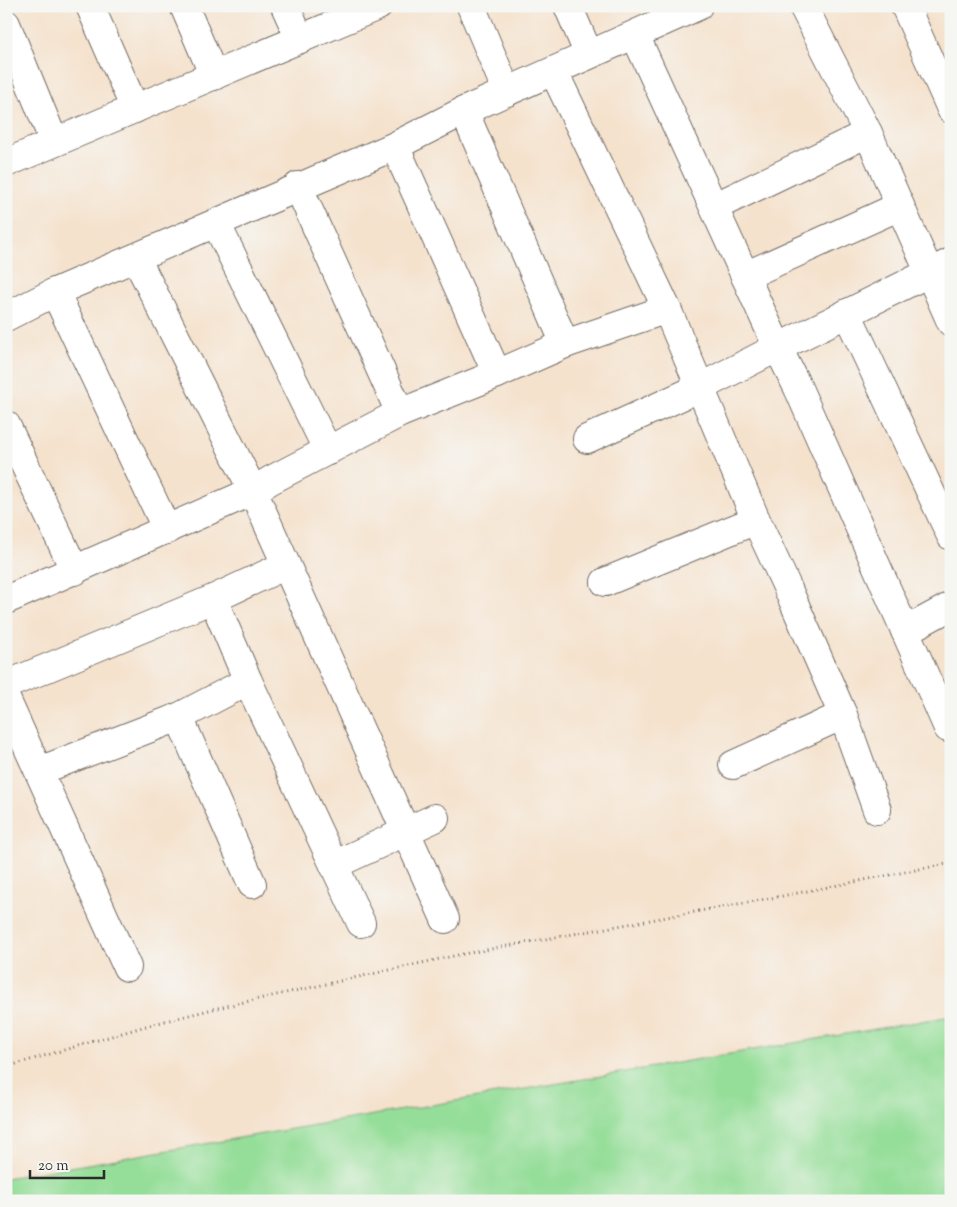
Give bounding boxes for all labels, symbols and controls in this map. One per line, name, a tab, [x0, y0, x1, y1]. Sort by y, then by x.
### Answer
scale bar	[30, 1147, 104, 1179]
text: 20 m	[38, 1156, 69, 1177]

